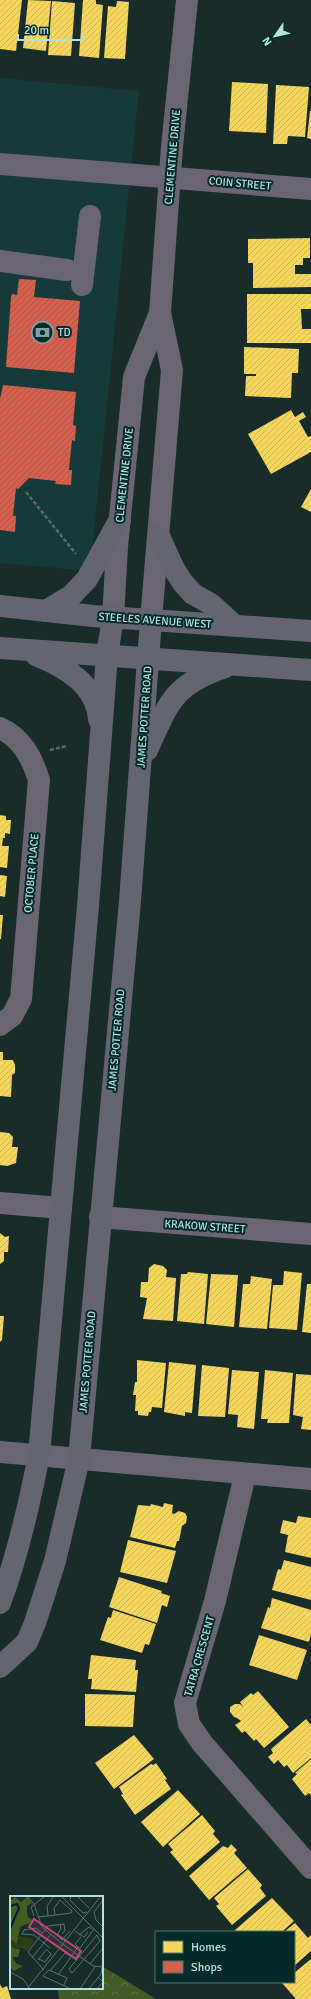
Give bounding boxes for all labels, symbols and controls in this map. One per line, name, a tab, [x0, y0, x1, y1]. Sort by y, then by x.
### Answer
scale bar	[18, 16, 83, 42]
north arrow	[255, 16, 295, 56]
text: 20 m	[24, 23, 49, 38]
text: N	[260, 35, 275, 48]
street label: CLEMENTINE DRIVE	[162, 109, 183, 205]
street label: COIN STREET	[208, 174, 272, 193]
bank icon: TD	[30, 319, 56, 345]
place label: TD	[58, 326, 71, 339]
street label: CLEMENTINE DRIVE	[113, 427, 136, 523]
street label: STEELES AVENUE WEST	[98, 610, 212, 631]
street label: JAMES POTTER ROAD	[134, 666, 155, 768]
street label: OCTOBER PLACE	[22, 833, 41, 913]
street label: JAMES POTTER ROAD	[106, 989, 127, 1091]
street label: KRAKOW STREET	[164, 1217, 246, 1236]
street label: JAMES POTTER ROAD	[77, 1311, 98, 1413]
street label: TATRA CRESCENT	[182, 1614, 217, 1698]
inset map	[10, 1896, 103, 1989]
legend	[155, 1931, 295, 1983]
text: Homes	[191, 1940, 226, 1955]
text: Shops	[191, 1960, 222, 1975]

